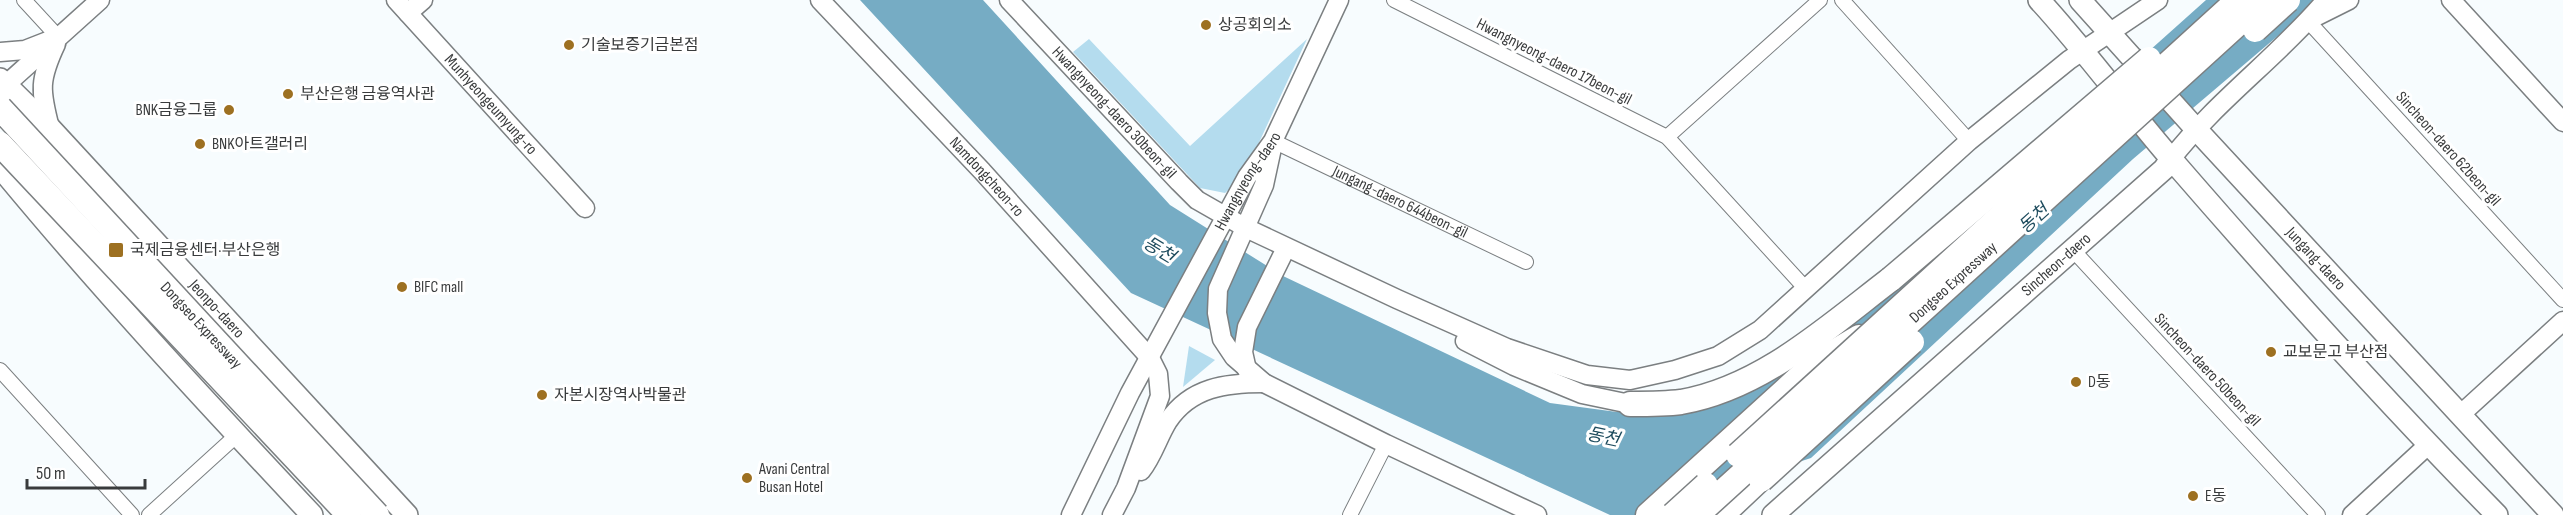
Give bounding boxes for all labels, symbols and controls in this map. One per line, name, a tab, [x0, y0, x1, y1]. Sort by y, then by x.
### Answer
street label: Hwangnyeong-daero 17beon-gil	[1473, 15, 1635, 109]
place label: 상공회의소	[1218, 16, 1292, 35]
marker: 상공회의소	[1199, 18, 1213, 32]
place label: 기술보증기금본점	[581, 36, 699, 55]
marker: 기술보증기금본점	[562, 38, 576, 52]
street label: Hwangnyeong-daero 30beon-gil	[1048, 43, 1180, 182]
street label: Munhyeongeumyung-ro	[440, 50, 541, 158]
place label: 부산은행 금융역사관	[300, 85, 435, 104]
marker: 부산은행 금융역사관	[281, 87, 295, 101]
street label: Sincheon-daero 62beon-gil	[2392, 88, 2504, 210]
place label: BNK금융그룹	[136, 101, 217, 120]
marker: BNK금융그룹	[222, 103, 236, 117]
street label: Hwangnyeong-daero	[1210, 129, 1285, 234]
street label: Namdongcheon-ro	[945, 133, 1028, 221]
place label: BNK아트갤러리	[212, 135, 308, 154]
marker: BNK아트갤러리	[193, 137, 207, 151]
street label: Jungang-daero 644beon-gil	[1329, 161, 1471, 242]
water label: 동천	[2015, 198, 2055, 238]
street label: Jungang-daero	[2281, 222, 2350, 294]
street label: Sincheon-daero	[2018, 229, 2095, 300]
water label: 동천	[1139, 232, 1181, 269]
street label: Dongseo Expressway	[1905, 238, 2001, 327]
marker: 국제금융센터·부산은행	[107, 241, 125, 259]
place label: 국제금융센터·부산은행	[130, 241, 280, 260]
street label: Jeonpo-daero	[185, 275, 248, 342]
street label: Dongseo Expressway	[156, 278, 246, 373]
place label: BIFC mall	[414, 278, 463, 297]
marker: BIFC mall	[395, 280, 409, 294]
street label: Sincheon-daero 50beon-gil	[2150, 310, 2264, 430]
place label: 교보문고 부산점	[2283, 343, 2389, 362]
marker: 교보문고 부산점	[2264, 345, 2278, 359]
place label: D동	[2088, 373, 2111, 392]
marker: D동	[2069, 375, 2083, 389]
place label: 자본시장역사박물관	[554, 386, 687, 405]
marker: 자본시장역사박물관	[535, 388, 549, 402]
water label: 동천	[1585, 423, 1624, 451]
scale bar	[27, 452, 146, 490]
place label: Avani Central Busan Hotel	[758, 460, 830, 497]
text: 50 m	[36, 463, 66, 484]
marker: Avani Central Busan Hotel	[740, 471, 754, 485]
place label: E동	[2205, 487, 2227, 506]
marker: E동	[2186, 489, 2200, 503]

